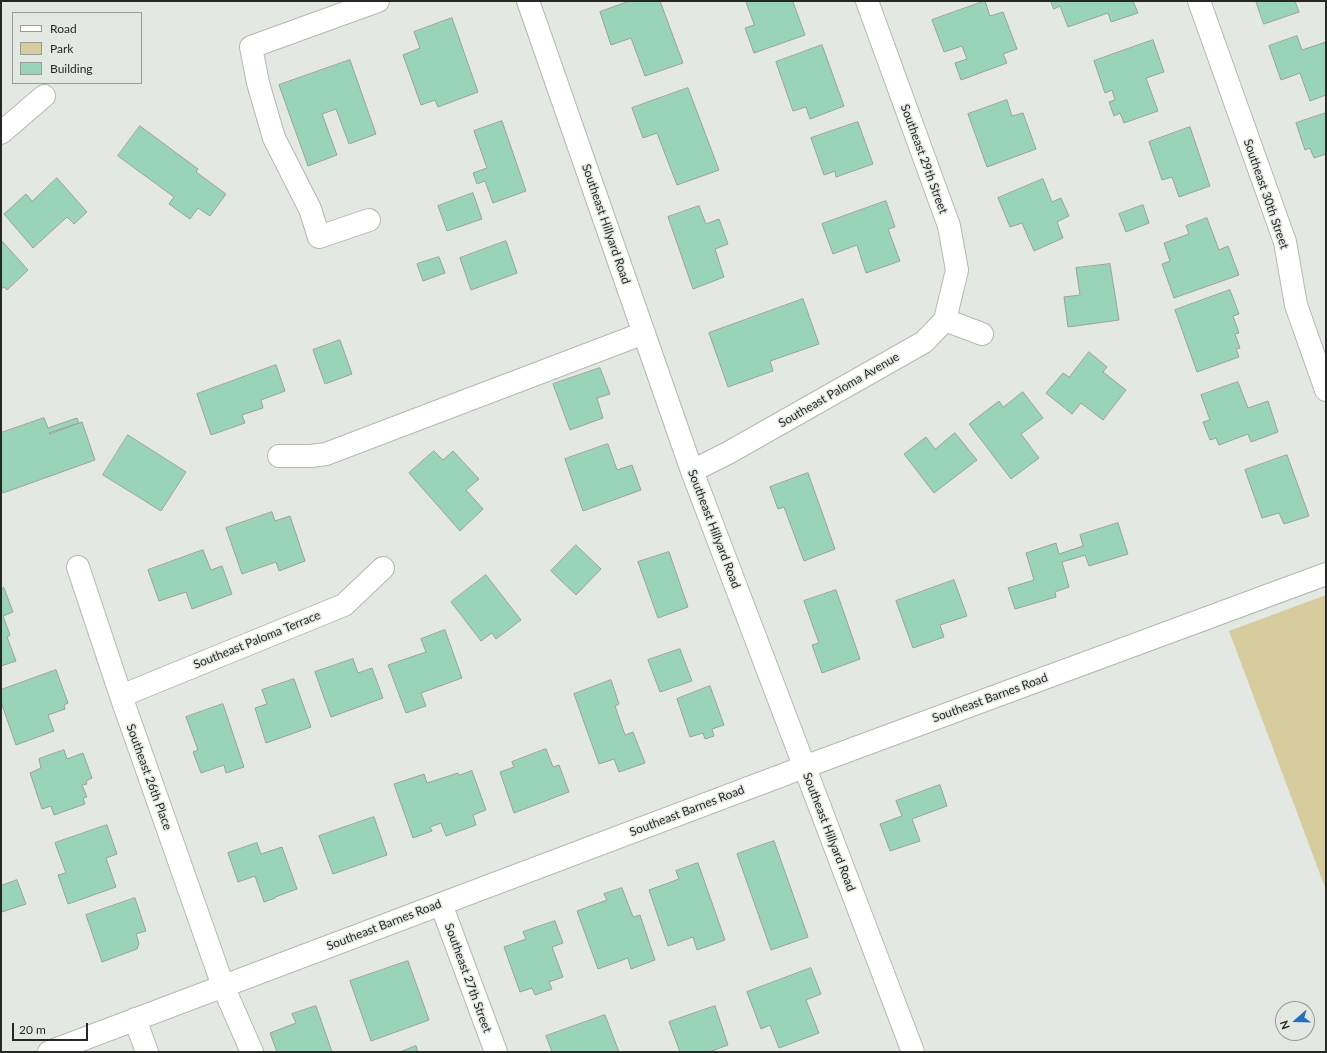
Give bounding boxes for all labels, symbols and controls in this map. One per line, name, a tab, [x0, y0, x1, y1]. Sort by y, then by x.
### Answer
legend	[12, 12, 142, 84]
text: Road	[50, 21, 77, 36]
text: Park	[50, 41, 73, 56]
text: Building	[50, 61, 93, 76]
street label: Southeast 29th Street	[897, 102, 951, 216]
street label: Southeast 30th Street	[1240, 137, 1292, 251]
street label: Southeast Hillyard Road	[579, 162, 633, 286]
street label: Southeast Paloma Avenue	[776, 349, 902, 431]
street label: Southeast Hillyard Road	[685, 468, 743, 590]
street label: Southeast Paloma Terrace	[191, 608, 323, 672]
street label: Southeast Barnes Road	[930, 670, 1050, 726]
street label: Southeast 26th Place	[123, 722, 175, 832]
street label: Southeast Hillyard Road	[800, 771, 858, 893]
street label: Southeast Barnes Road	[628, 782, 746, 840]
street label: Southeast Barnes Road	[325, 896, 443, 954]
street label: Southeast 27th Street	[441, 921, 495, 1035]
north arrow	[1275, 1001, 1315, 1041]
scale bar	[14, 1015, 90, 1041]
text: N	[1277, 1019, 1292, 1031]
text: 20 m	[19, 1022, 46, 1037]

